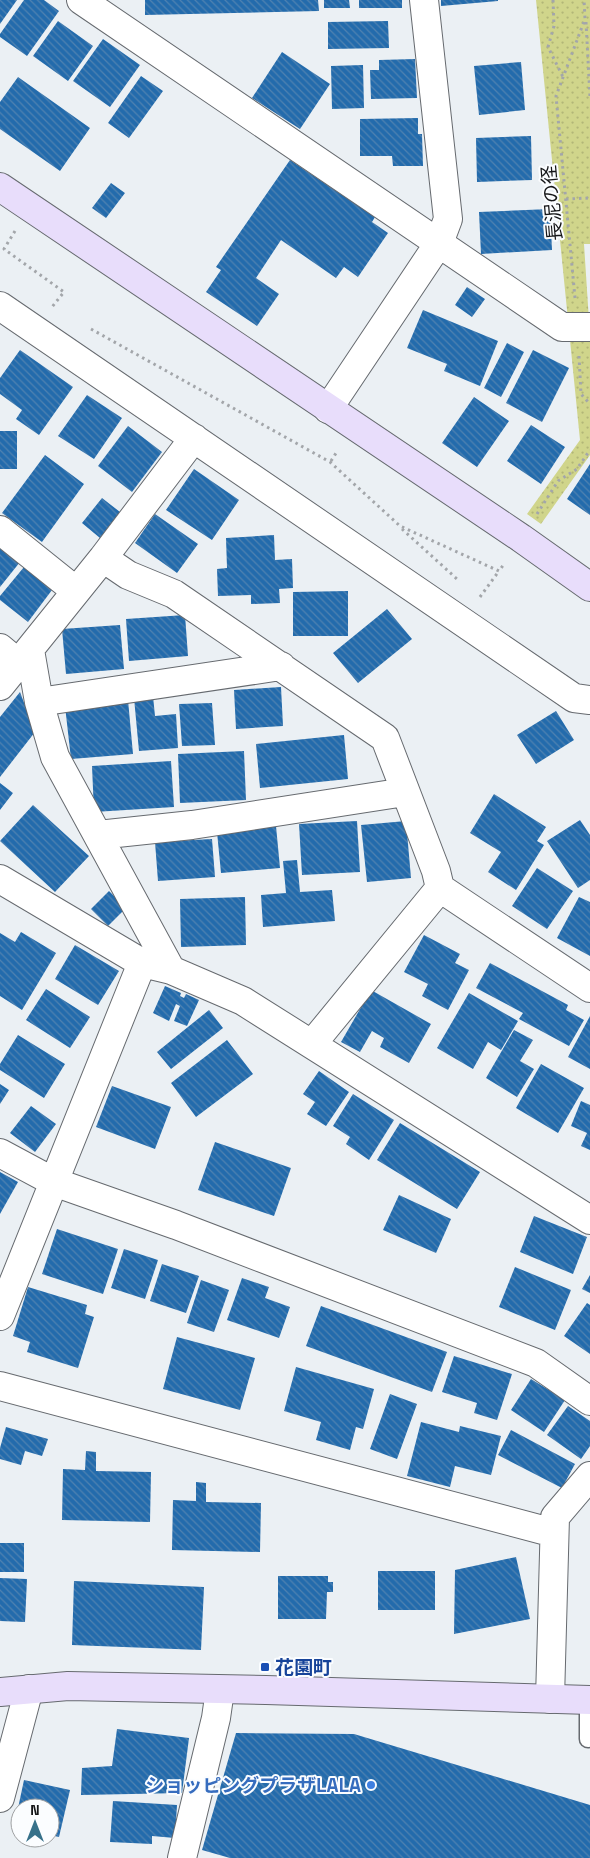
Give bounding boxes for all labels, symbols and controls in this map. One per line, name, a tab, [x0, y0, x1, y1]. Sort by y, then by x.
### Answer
street label: 長泥の径	[536, 164, 568, 242]
place label: 花園町	[275, 1655, 332, 1680]
marker: 花園町	[259, 1661, 271, 1673]
place label: ショッピングプラザLALA	[145, 1773, 361, 1798]
marker: ショッピングプラザLALA	[365, 1779, 377, 1791]
north arrow	[10, 1798, 60, 1848]
text: N	[30, 1801, 40, 1819]

